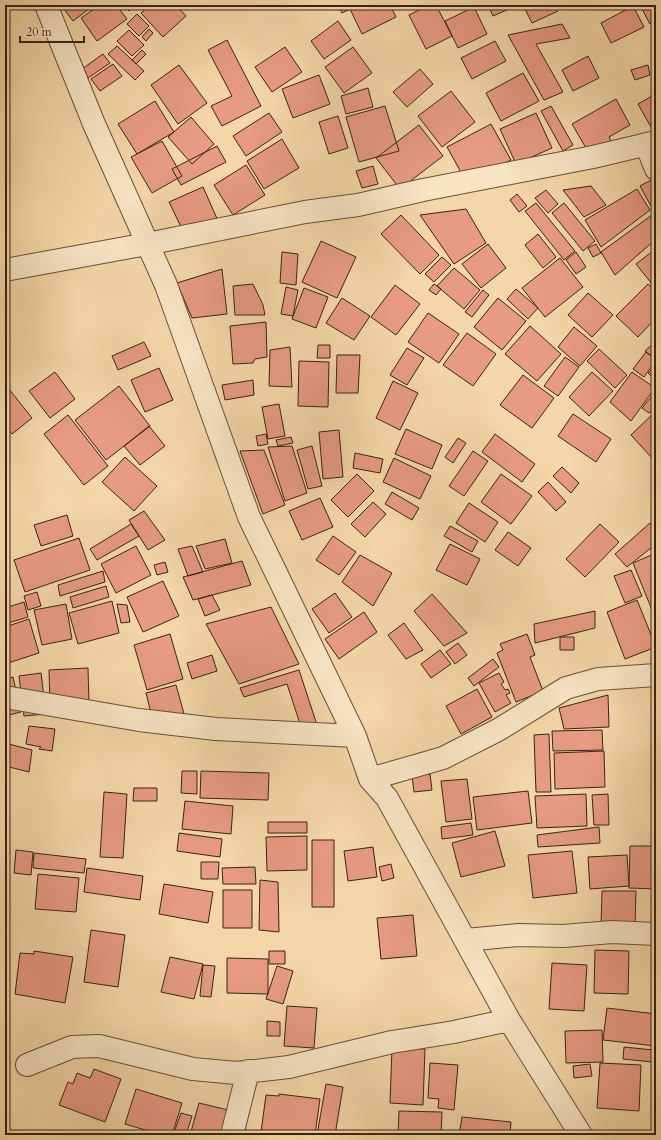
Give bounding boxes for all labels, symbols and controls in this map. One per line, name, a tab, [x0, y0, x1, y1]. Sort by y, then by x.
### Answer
scale bar	[20, 18, 84, 44]
text: 20 m	[26, 24, 53, 40]

